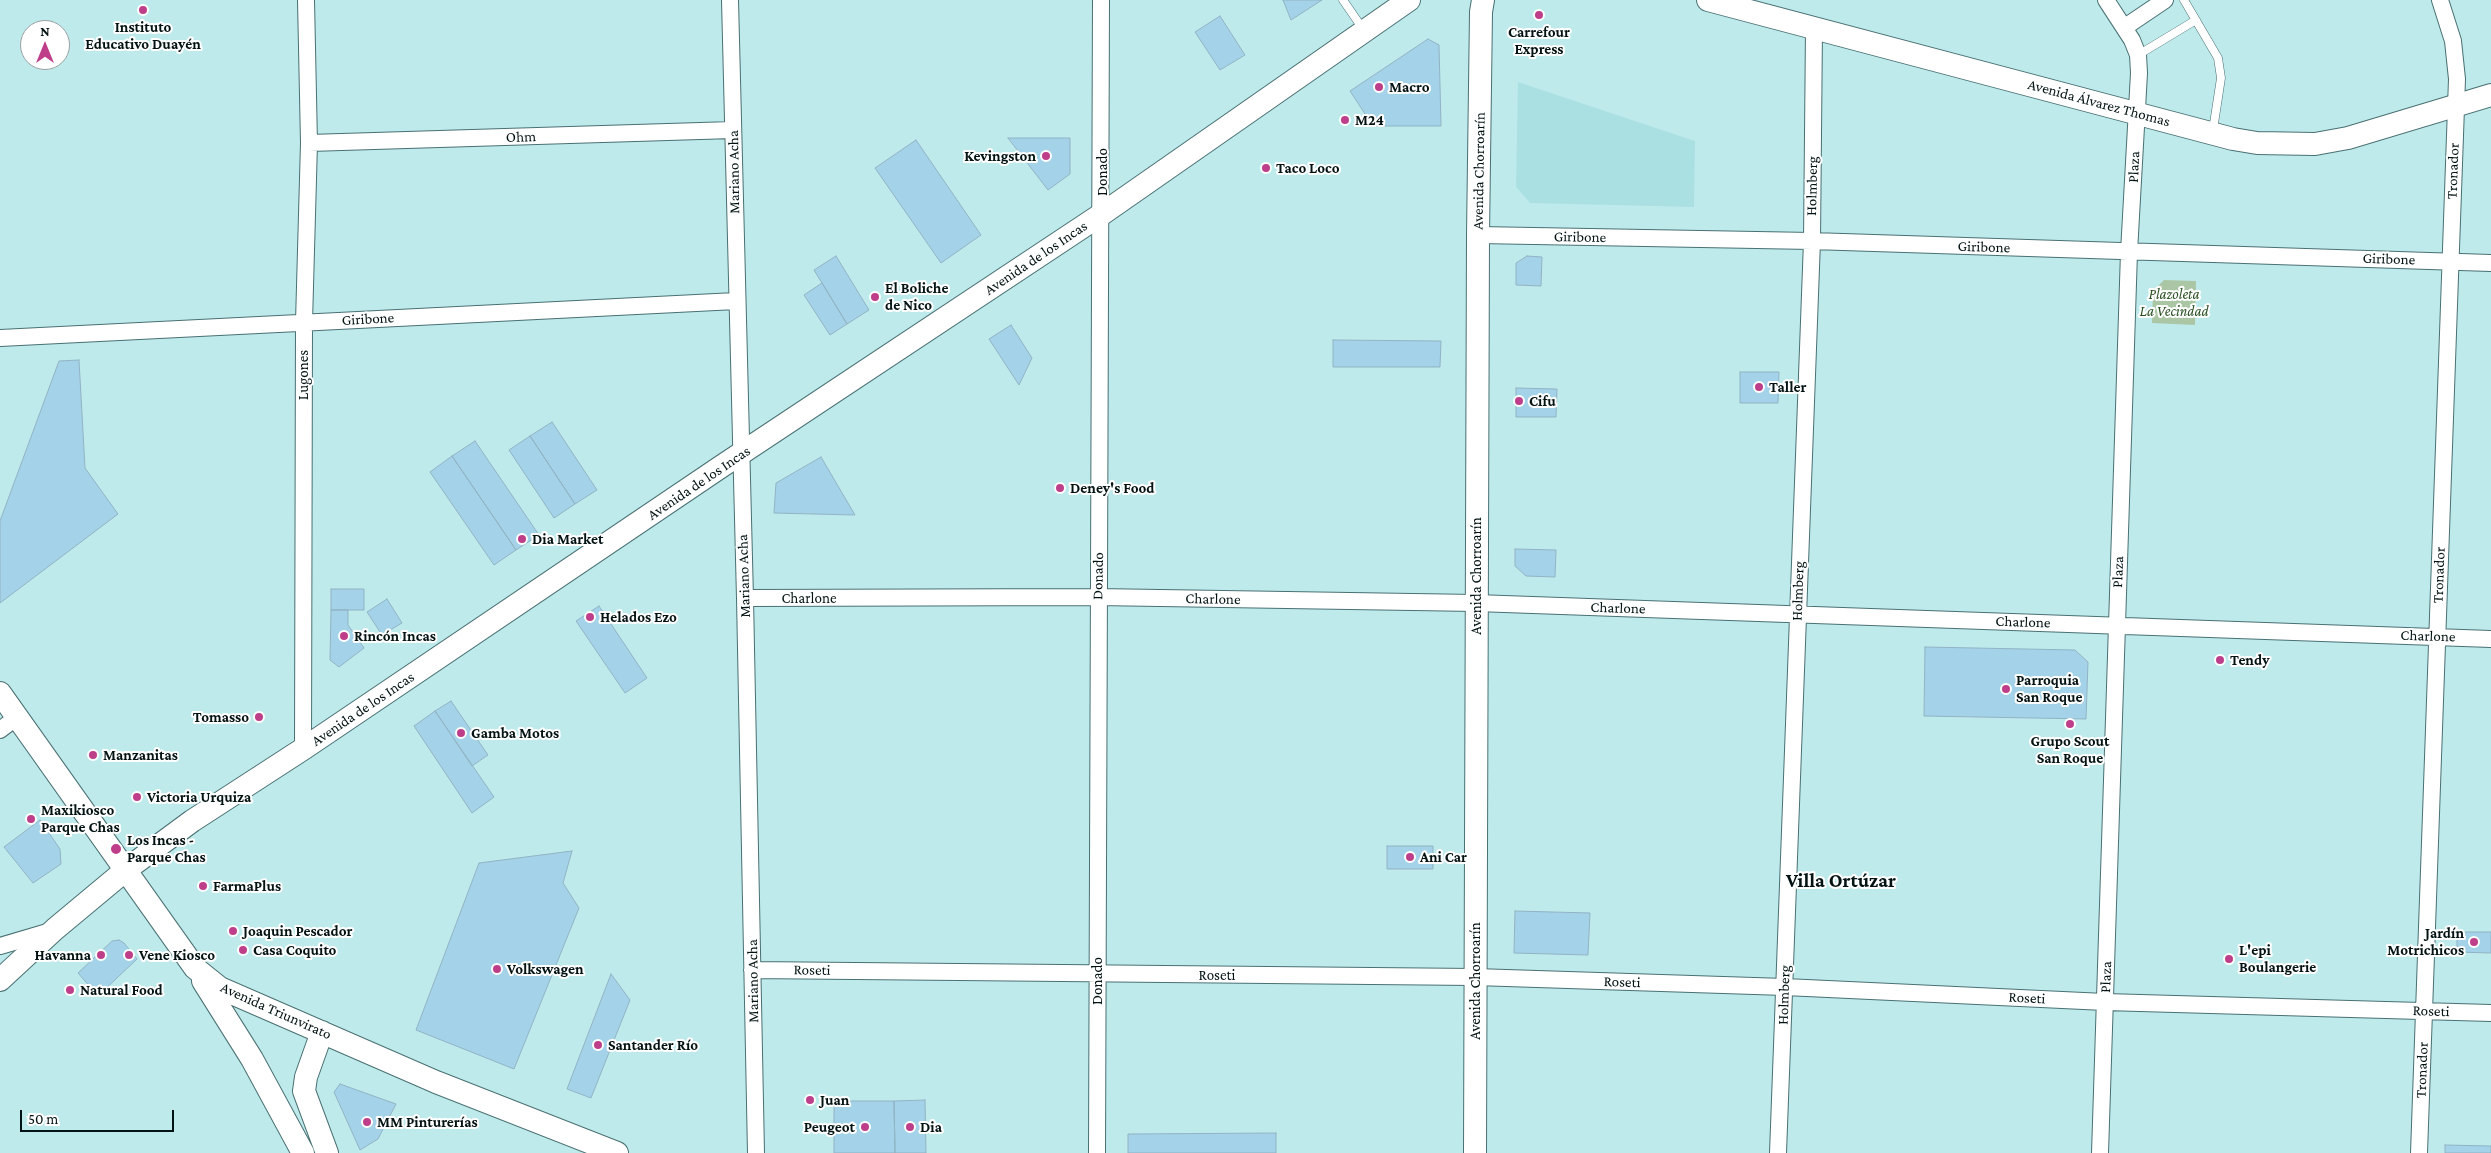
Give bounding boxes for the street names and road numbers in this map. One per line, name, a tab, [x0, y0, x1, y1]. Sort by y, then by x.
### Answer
street label: Avenida Álvarez Thomas	[2026, 75, 2172, 131]
street label: Avenida Chorroarín	[1469, 112, 1489, 230]
street label: Ohm	[506, 127, 536, 147]
street label: Mariano Acha	[724, 130, 744, 214]
street label: Tronador	[2443, 143, 2463, 199]
street label: Donado	[1093, 148, 1111, 196]
street label: Plaza	[2124, 151, 2144, 183]
street label: Holmberg	[1802, 156, 1822, 216]
street label: Avenida de los Incas	[981, 217, 1091, 299]
street label: Giribone	[1554, 228, 1606, 246]
street label: Giribone	[1957, 237, 2011, 257]
street label: Giribone	[2362, 249, 2416, 269]
street label: Giribone	[341, 309, 395, 329]
street label: Lugones	[294, 350, 312, 400]
street label: Avenida de los Incas	[644, 442, 754, 524]
street label: Avenida Chorroarín	[1467, 517, 1485, 635]
street label: Mariano Acha	[734, 534, 754, 618]
street label: Tronador	[2429, 547, 2449, 603]
street label: Donado	[1089, 552, 1107, 600]
street label: Plaza	[2108, 556, 2128, 588]
street label: Holmberg	[1788, 561, 1808, 621]
street label: Charlone	[781, 589, 837, 607]
street label: Charlone	[1185, 590, 1241, 608]
street label: Charlone	[1590, 598, 1646, 618]
street label: Charlone	[1995, 612, 2051, 632]
street label: Charlone	[2400, 626, 2456, 646]
street label: Avenida de los Incas	[308, 668, 418, 750]
street label: Avenida Chorroarín	[1466, 922, 1484, 1040]
street label: Mariano Acha	[743, 939, 763, 1023]
street label: Donado	[1088, 957, 1106, 1005]
street label: Roseti	[793, 961, 831, 979]
street label: Plaza	[2096, 961, 2116, 993]
street label: Holmberg	[1774, 965, 1794, 1025]
street label: Roseti	[1199, 966, 1235, 984]
street label: Roseti	[1603, 972, 1641, 992]
street label: Avenida Triunvirato	[218, 978, 334, 1044]
street label: Roseti	[2008, 988, 2046, 1008]
street label: Roseti	[2412, 1001, 2450, 1021]
street label: Tronador	[2412, 1042, 2432, 1098]

